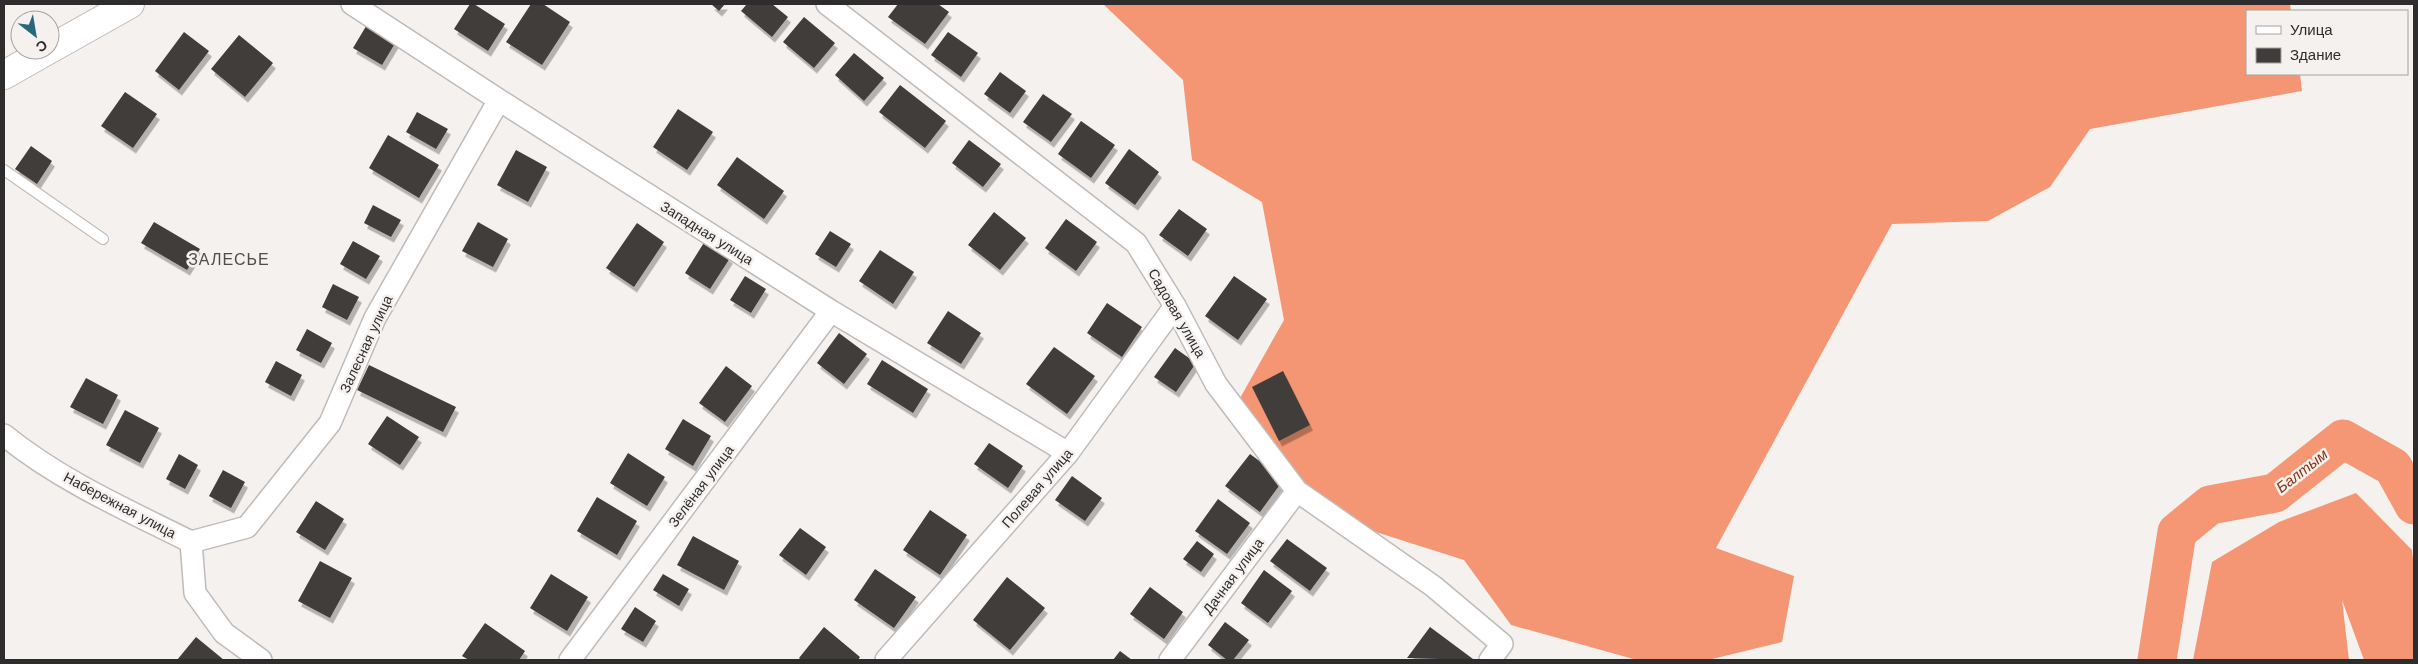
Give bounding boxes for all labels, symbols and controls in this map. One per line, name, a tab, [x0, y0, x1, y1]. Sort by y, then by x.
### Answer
north arrow	[10, 10, 60, 60]
legend	[2246, 10, 2408, 75]
text: Улица	[2290, 21, 2333, 39]
text: С	[33, 37, 50, 56]
text: Здание	[2290, 46, 2341, 64]
street label: Западная улица	[658, 198, 756, 268]
district label: ЗАЛЕСЬЕ	[188, 250, 270, 269]
street label: Садовая улица	[1145, 266, 1209, 360]
street label: Залесная улица	[336, 293, 396, 395]
street label: Зелёная улица	[665, 442, 737, 530]
street label: Полевая улица	[998, 445, 1076, 531]
water label: Балтым	[2273, 445, 2331, 497]
street label: Набережная улица	[61, 469, 179, 541]
street label: Дачная улица	[1199, 535, 1267, 617]

